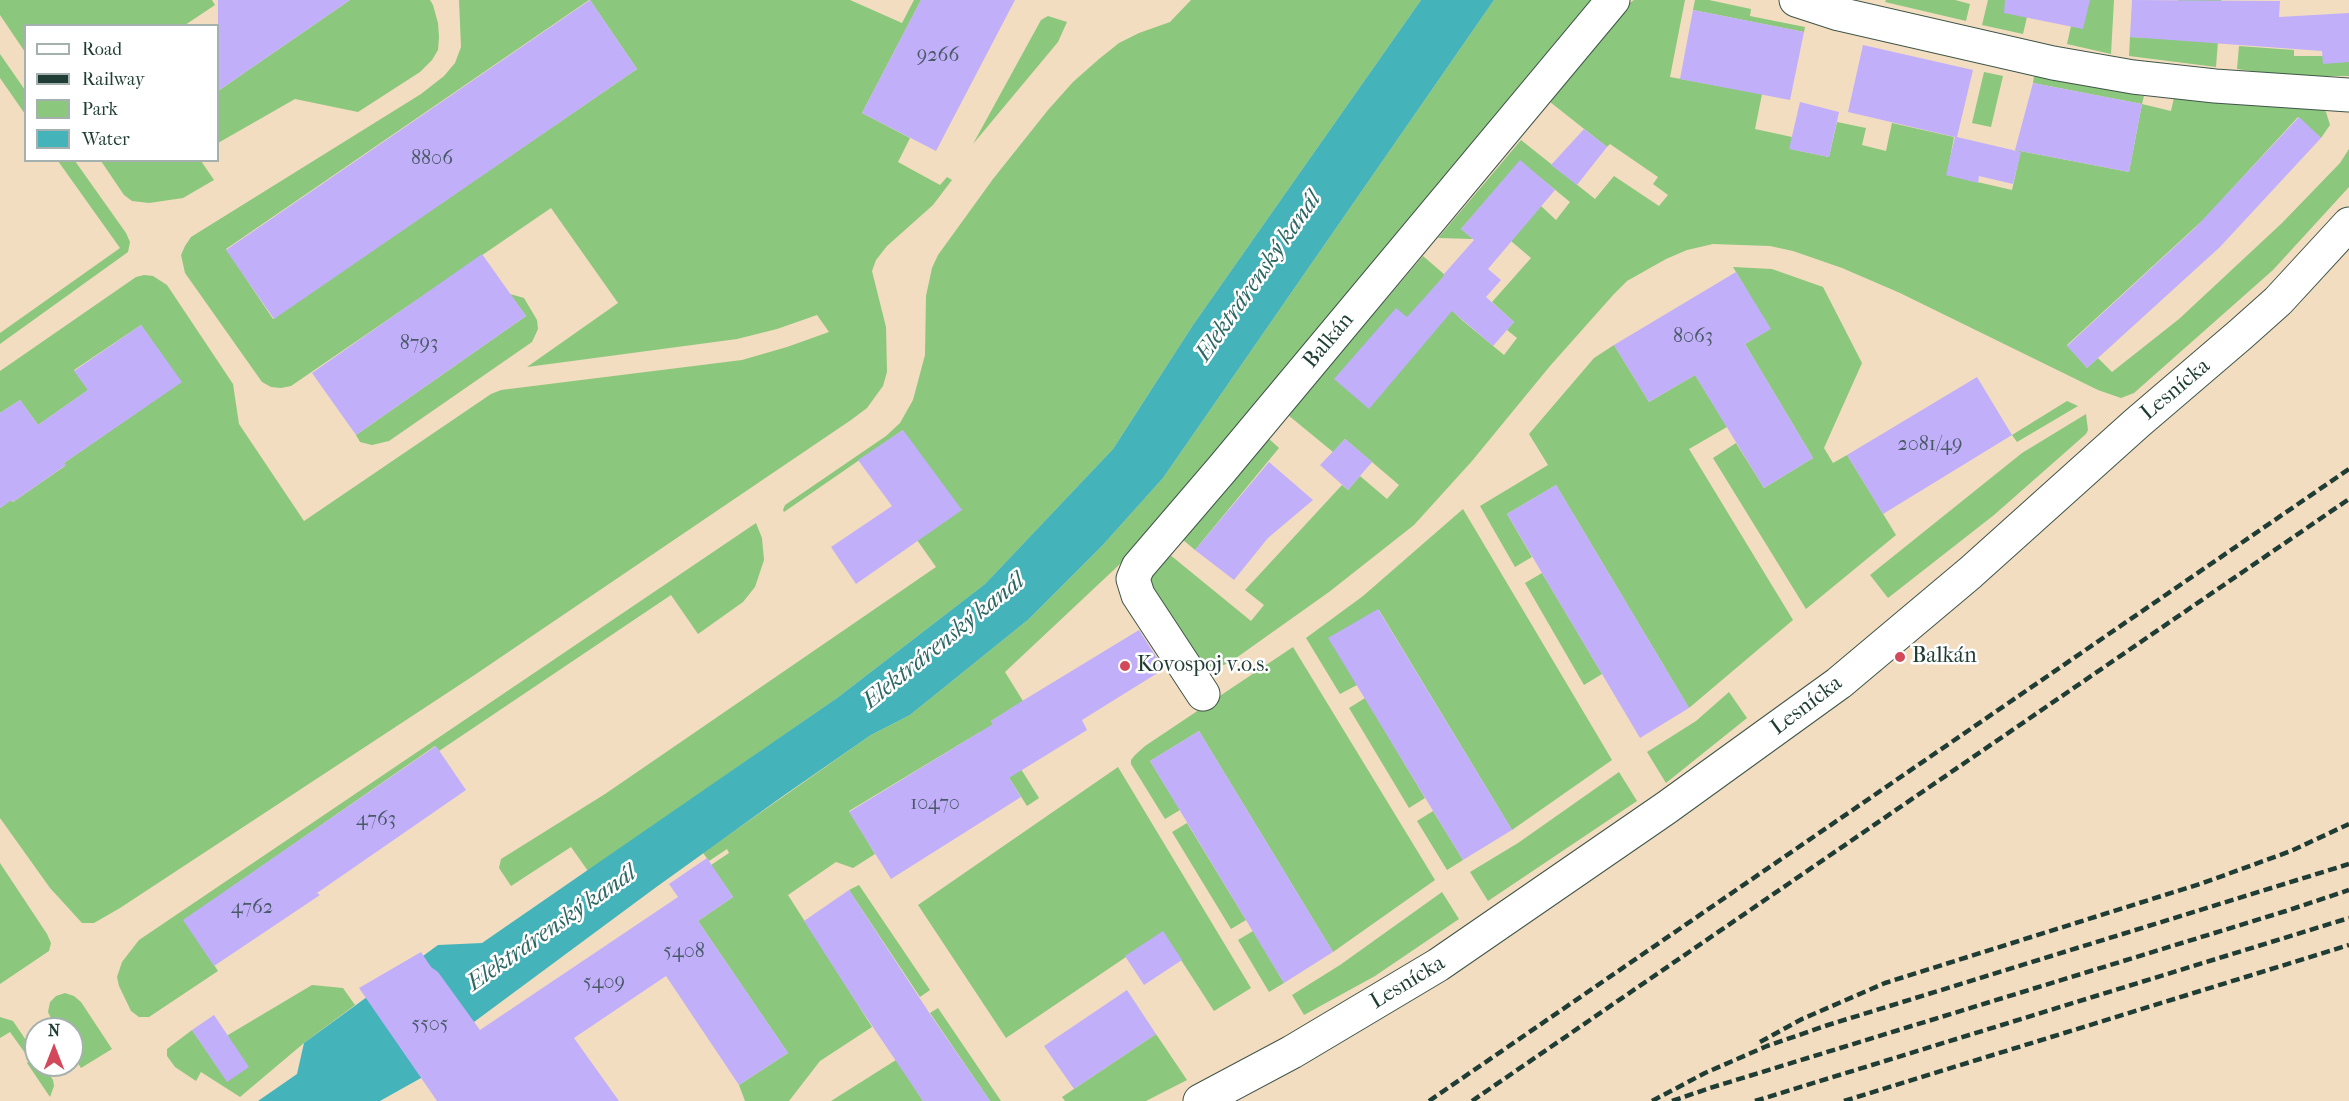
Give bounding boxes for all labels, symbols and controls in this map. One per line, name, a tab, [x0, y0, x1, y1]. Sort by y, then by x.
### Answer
legend	[24, 24, 219, 162]
text: Road	[82, 39, 122, 60]
house number: 9266	[917, 44, 959, 68]
text: Railway	[82, 69, 145, 90]
text: Park	[82, 99, 118, 120]
text: Water	[82, 129, 130, 150]
house number: 8806	[411, 147, 453, 171]
water label: Elektrárenský kanál	[1190, 187, 1328, 367]
street label: Balkán	[1298, 308, 1360, 374]
house number: 8063	[1673, 325, 1713, 349]
house number: 8793	[400, 332, 438, 356]
street label: Lesnícka	[2136, 353, 2216, 427]
house number: 2081/49	[1897, 433, 1963, 457]
water label: Elektrárenský kanál	[857, 568, 1031, 716]
place label: Balkán	[1912, 644, 1977, 670]
marker: Balkán	[1893, 650, 1907, 664]
place label: Kovospoj v.o.s.	[1137, 653, 1269, 679]
marker: Kovospoj v.o.s.	[1118, 659, 1132, 673]
street label: Lesnícka	[1766, 671, 1848, 741]
house number: 10470	[910, 792, 960, 816]
house number: 4763	[356, 808, 396, 832]
water label: Elektrárenský kanál	[462, 860, 642, 998]
house number: 4762	[231, 896, 273, 920]
house number: 5408	[663, 940, 705, 964]
street label: Lesnícka	[1366, 950, 1450, 1016]
house number: 5409	[583, 971, 625, 995]
house number: 5505	[412, 1013, 448, 1037]
north arrow	[24, 1017, 84, 1077]
text: N	[48, 1021, 60, 1040]

